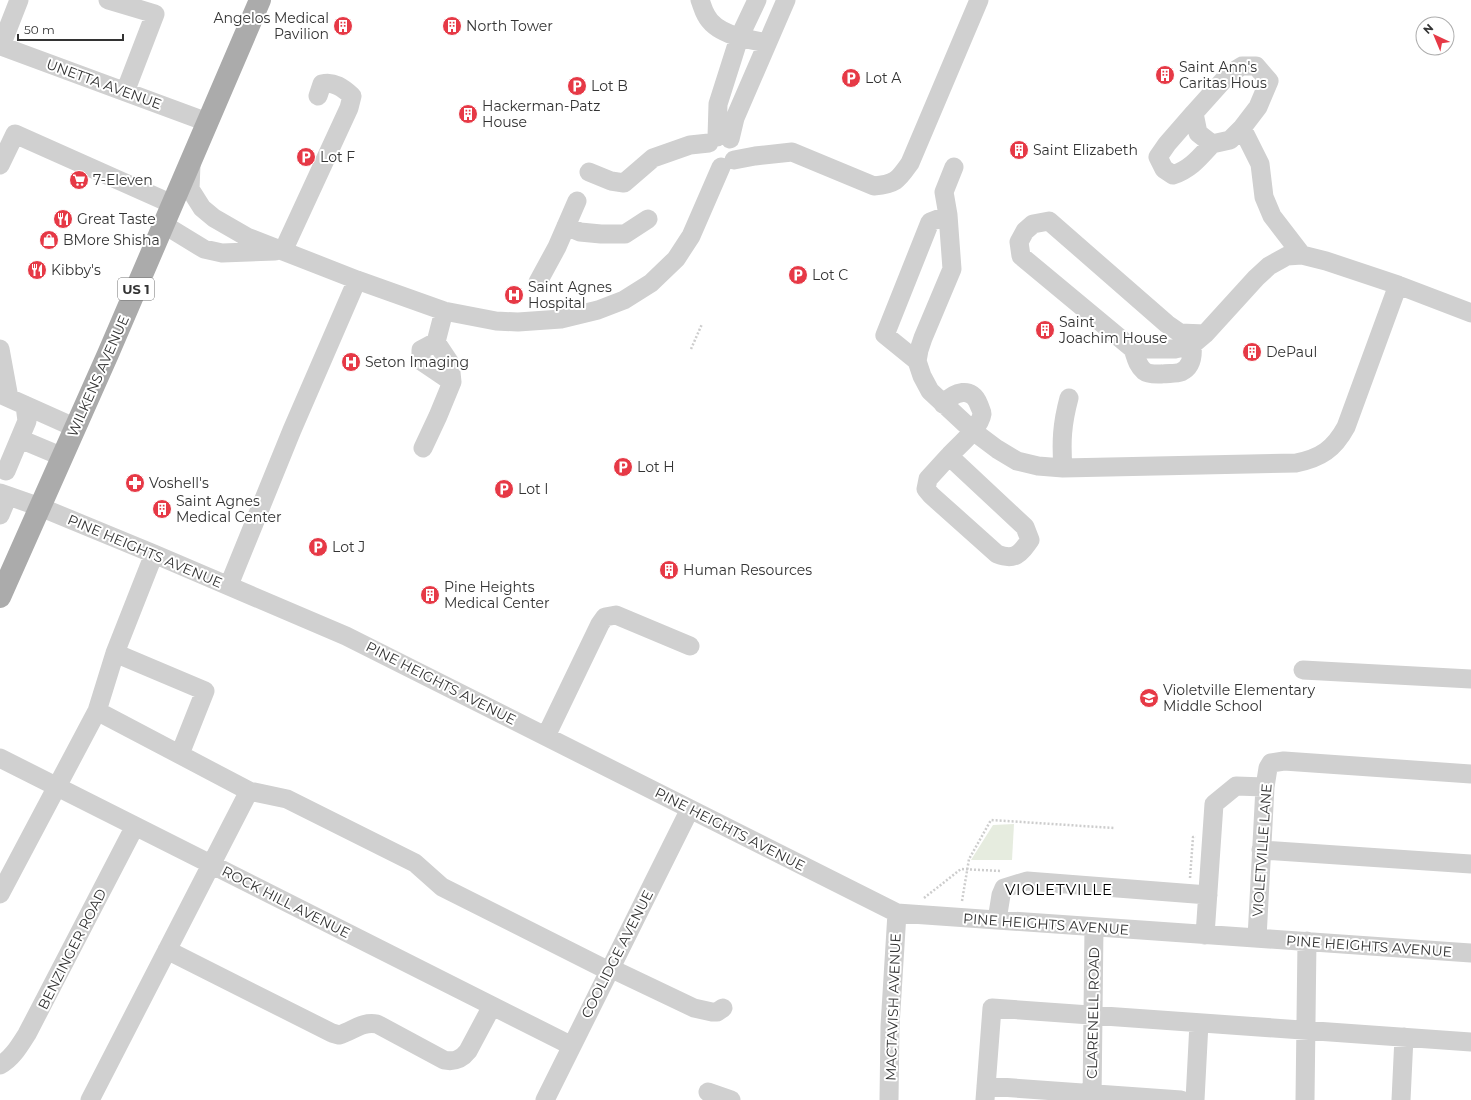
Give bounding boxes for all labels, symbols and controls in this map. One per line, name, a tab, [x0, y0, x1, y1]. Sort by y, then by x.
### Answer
place label: Angelos Medical Pavilion	[213, 9, 329, 43]
building icon: Angelos Medical Pavilion	[332, 15, 354, 37]
building icon: North Tower	[441, 15, 463, 37]
scale bar	[18, 16, 123, 42]
north arrow	[1415, 16, 1455, 56]
place label: North Tower	[466, 17, 553, 35]
text: N	[1420, 21, 1436, 37]
text: 50 m	[24, 22, 55, 37]
street label: UNETTA AVENUE	[44, 55, 164, 113]
place label: Saint Ann's Caritas Hous	[1179, 58, 1267, 92]
building icon: Saint Ann's Caritas Hous	[1154, 64, 1176, 86]
parking icon: Lot A	[840, 67, 862, 89]
place label: Lot A	[865, 69, 902, 87]
parking icon: Lot B	[566, 75, 588, 97]
place label: Lot B	[591, 77, 628, 95]
place label: Hackerman-Patz House	[482, 97, 600, 131]
building icon: Hackerman-Patz House	[457, 103, 479, 125]
building icon: Saint Elizabeth	[1008, 139, 1030, 161]
place label: Saint Elizabeth	[1033, 141, 1138, 159]
parking icon: Lot F	[295, 146, 317, 168]
place label: Lot F	[320, 148, 355, 166]
supermarket icon: 7-Eleven	[68, 169, 90, 191]
place label: 7-Eleven	[93, 171, 153, 189]
restaurant icon: Great Taste	[52, 208, 74, 230]
place label: Great Taste	[77, 210, 156, 228]
shop icon: BMore Shisha	[38, 229, 60, 251]
place label: BMore Shisha	[63, 231, 160, 249]
restaurant icon: Kibby's	[26, 259, 48, 281]
place label: Kibby's	[51, 261, 101, 279]
parking icon: Lot C	[787, 264, 809, 286]
place label: Lot C	[812, 266, 848, 284]
road number: US 1	[118, 278, 154, 300]
place label: Saint Agnes Hospital	[528, 278, 612, 312]
hospital icon: Saint Agnes Hospital	[503, 284, 525, 306]
street label: WILKENS AVENUE	[63, 312, 133, 440]
place label: Saint Joachim House	[1058, 313, 1167, 347]
building icon: Saint Joachim House	[1034, 319, 1056, 341]
building icon: DePaul	[1241, 341, 1263, 363]
place label: DePaul	[1266, 343, 1317, 361]
hospital icon: Seton Imaging	[340, 351, 362, 373]
place label: Seton Imaging	[365, 353, 469, 371]
parking icon: Lot H	[612, 456, 634, 478]
place label: Lot H	[637, 458, 675, 476]
pharmacy icon: Voshell's	[124, 472, 146, 494]
place label: Voshell's	[149, 474, 209, 492]
parking icon: Lot I	[493, 478, 515, 500]
place label: Lot I	[518, 480, 549, 498]
place label: Saint Agnes Medical Center	[176, 492, 282, 526]
building icon: Saint Agnes Medical Center	[151, 498, 173, 520]
street label: PINE HEIGHTS AVENUE	[65, 510, 225, 592]
parking icon: Lot J	[307, 536, 329, 558]
place label: Lot J	[332, 538, 365, 556]
building icon: Human Resources	[658, 559, 680, 581]
place label: Human Resources	[683, 561, 812, 579]
place label: Pine Heights Medical Center	[444, 578, 550, 612]
building icon: Pine Heights Medical Center	[419, 584, 441, 606]
street label: PINE HEIGHTS AVENUE	[363, 637, 519, 729]
place label: Violetville Elementary Middle School	[1163, 681, 1315, 715]
school or university icon: Violetville Elementary Middle School	[1138, 687, 1160, 709]
street label: PINE HEIGHTS AVENUE	[652, 783, 808, 875]
street label: VIOLETVILLE LANE	[1248, 783, 1276, 917]
street label: ROCK HILL AVENUE	[219, 862, 353, 942]
district label: VIOLETVILLE	[1005, 880, 1113, 899]
street label: BENZINGER ROAD	[34, 886, 110, 1012]
street label: COOLIDGE AVENUE	[577, 887, 657, 1021]
street label: PINE HEIGHTS AVENUE	[962, 909, 1130, 939]
street label: PINE HEIGHTS AVENUE	[1285, 931, 1453, 961]
street label: MACTAVISH AVENUE	[881, 933, 905, 1081]
street label: CLARENELL ROAD	[1083, 947, 1103, 1079]

